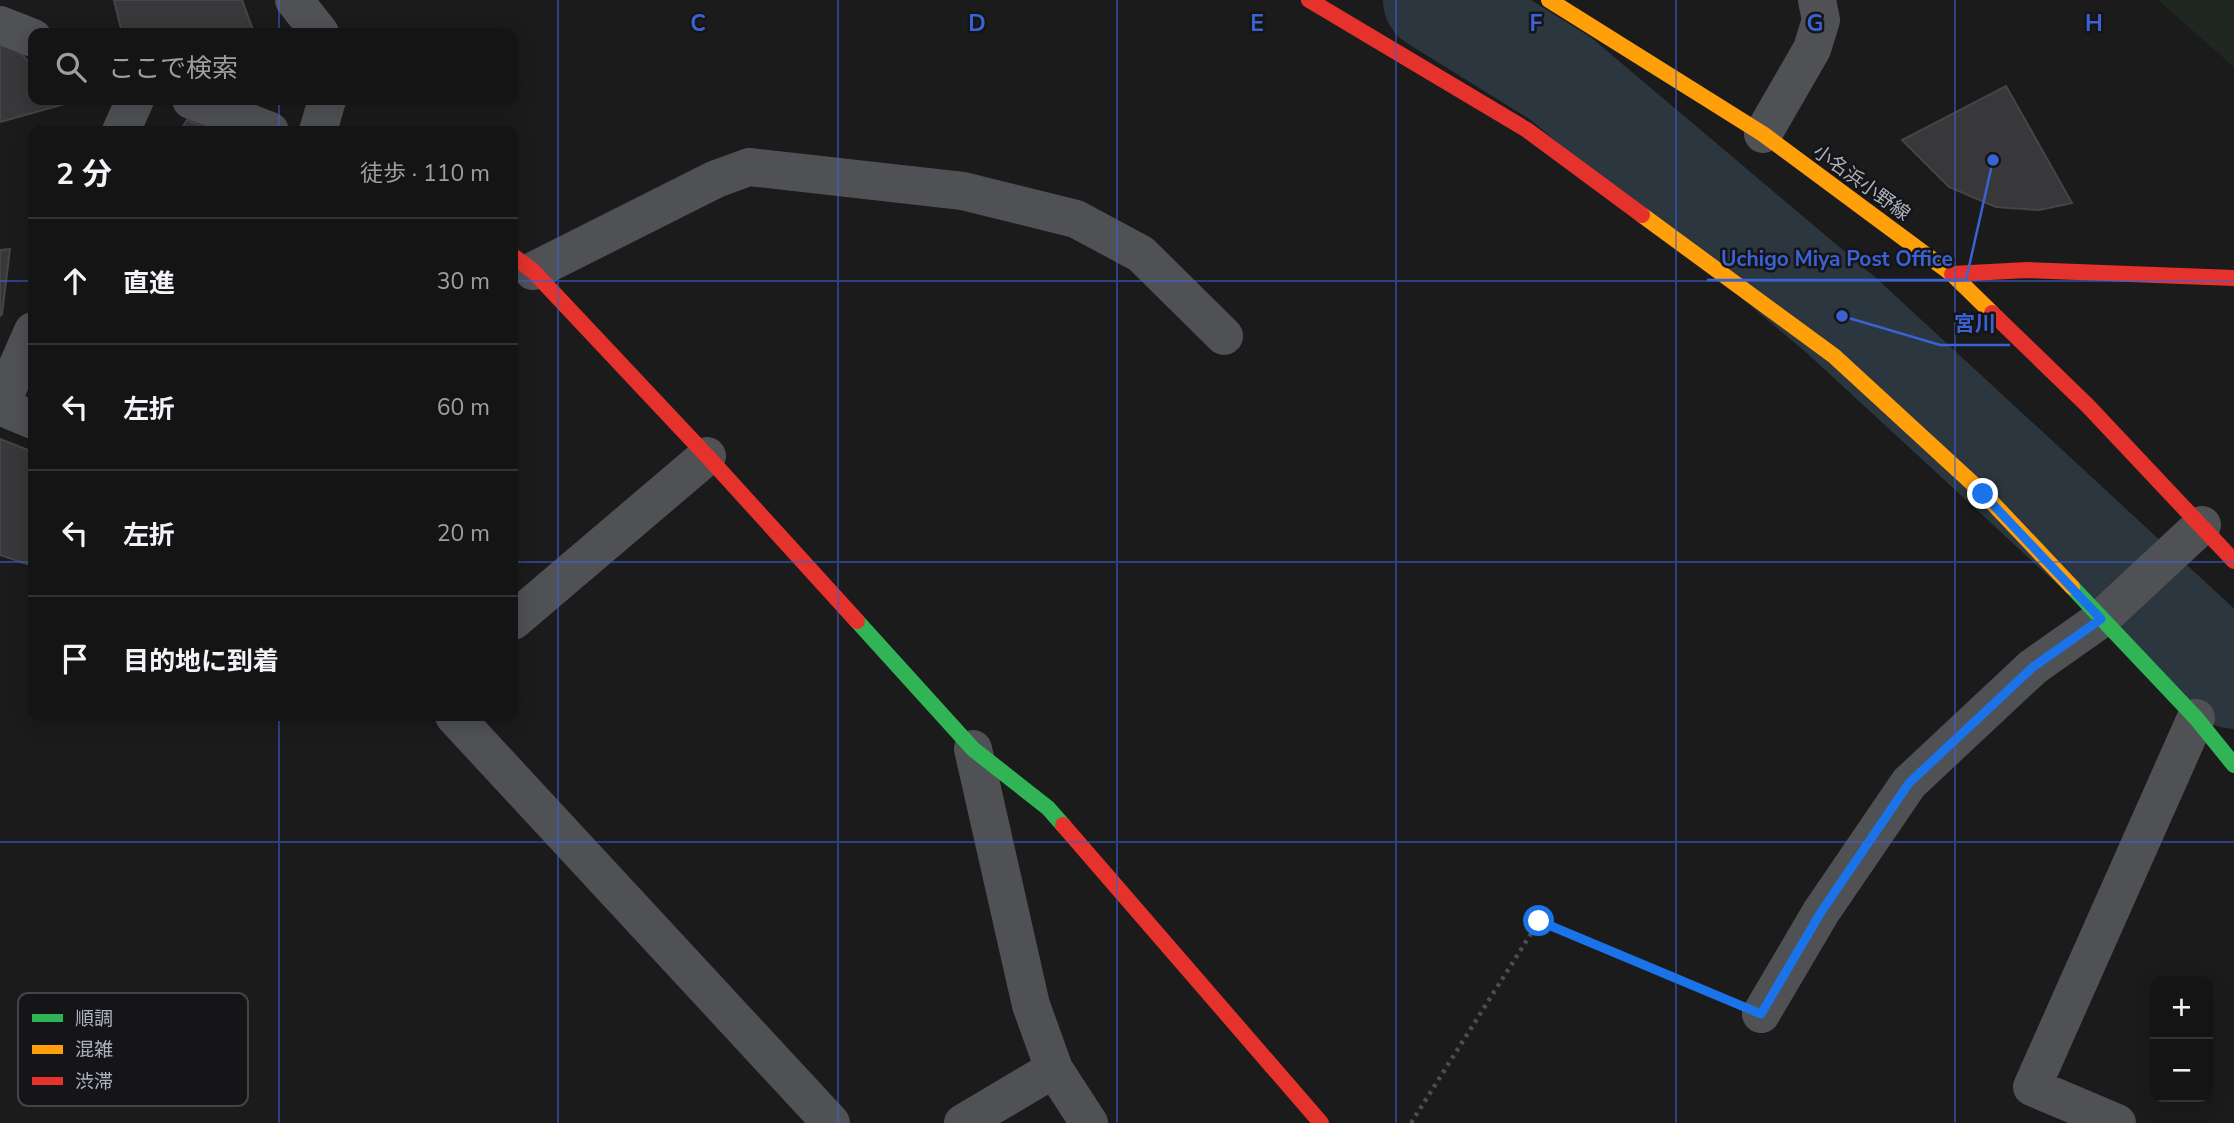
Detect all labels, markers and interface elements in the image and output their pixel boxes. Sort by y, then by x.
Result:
text: C [690,8,706,39]
text: D [968,8,986,39]
text: E [1250,8,1264,39]
text: F [1530,8,1543,39]
text: G [1807,8,1823,39]
text: H [2085,8,2103,39]
search box [28,28,518,105]
icon: search [52,48,90,86]
text: ここで検索 [108,51,238,86]
street label: 小名浜小野線 [1808,139,1915,227]
text: 2 分 [56,154,112,195]
text: 徒歩 · 110 m [360,158,490,189]
callout: Uchigo Miya Post Office [1707,238,1966,280]
text: Uchigo Miya Post Office [1721,245,1953,273]
icon: ahead [56,262,94,300]
text: 直進 [123,266,175,301]
text: 30 m [437,266,490,297]
callout: 宮川 [1940,303,2010,345]
text: 宮川 [1954,310,1996,338]
icon: left [56,388,94,426]
text: 左折 [123,392,175,427]
text: 60 m [437,392,490,423]
route end [1967,478,1998,509]
icon: left [56,514,94,552]
text: 左折 [123,518,175,553]
text: 20 m [437,518,490,549]
icon: arrive [56,640,94,678]
text: 目的地に到着 [123,644,279,679]
route start [1523,905,1554,936]
map controls [2150,976,2213,1102]
button: + [2150,976,2213,1039]
legend [18,993,248,1106]
text: 順調 [75,1006,113,1032]
text: 混雑 [75,1037,113,1063]
button: − [2150,1039,2213,1102]
text: 渋滞 [75,1069,113,1095]

